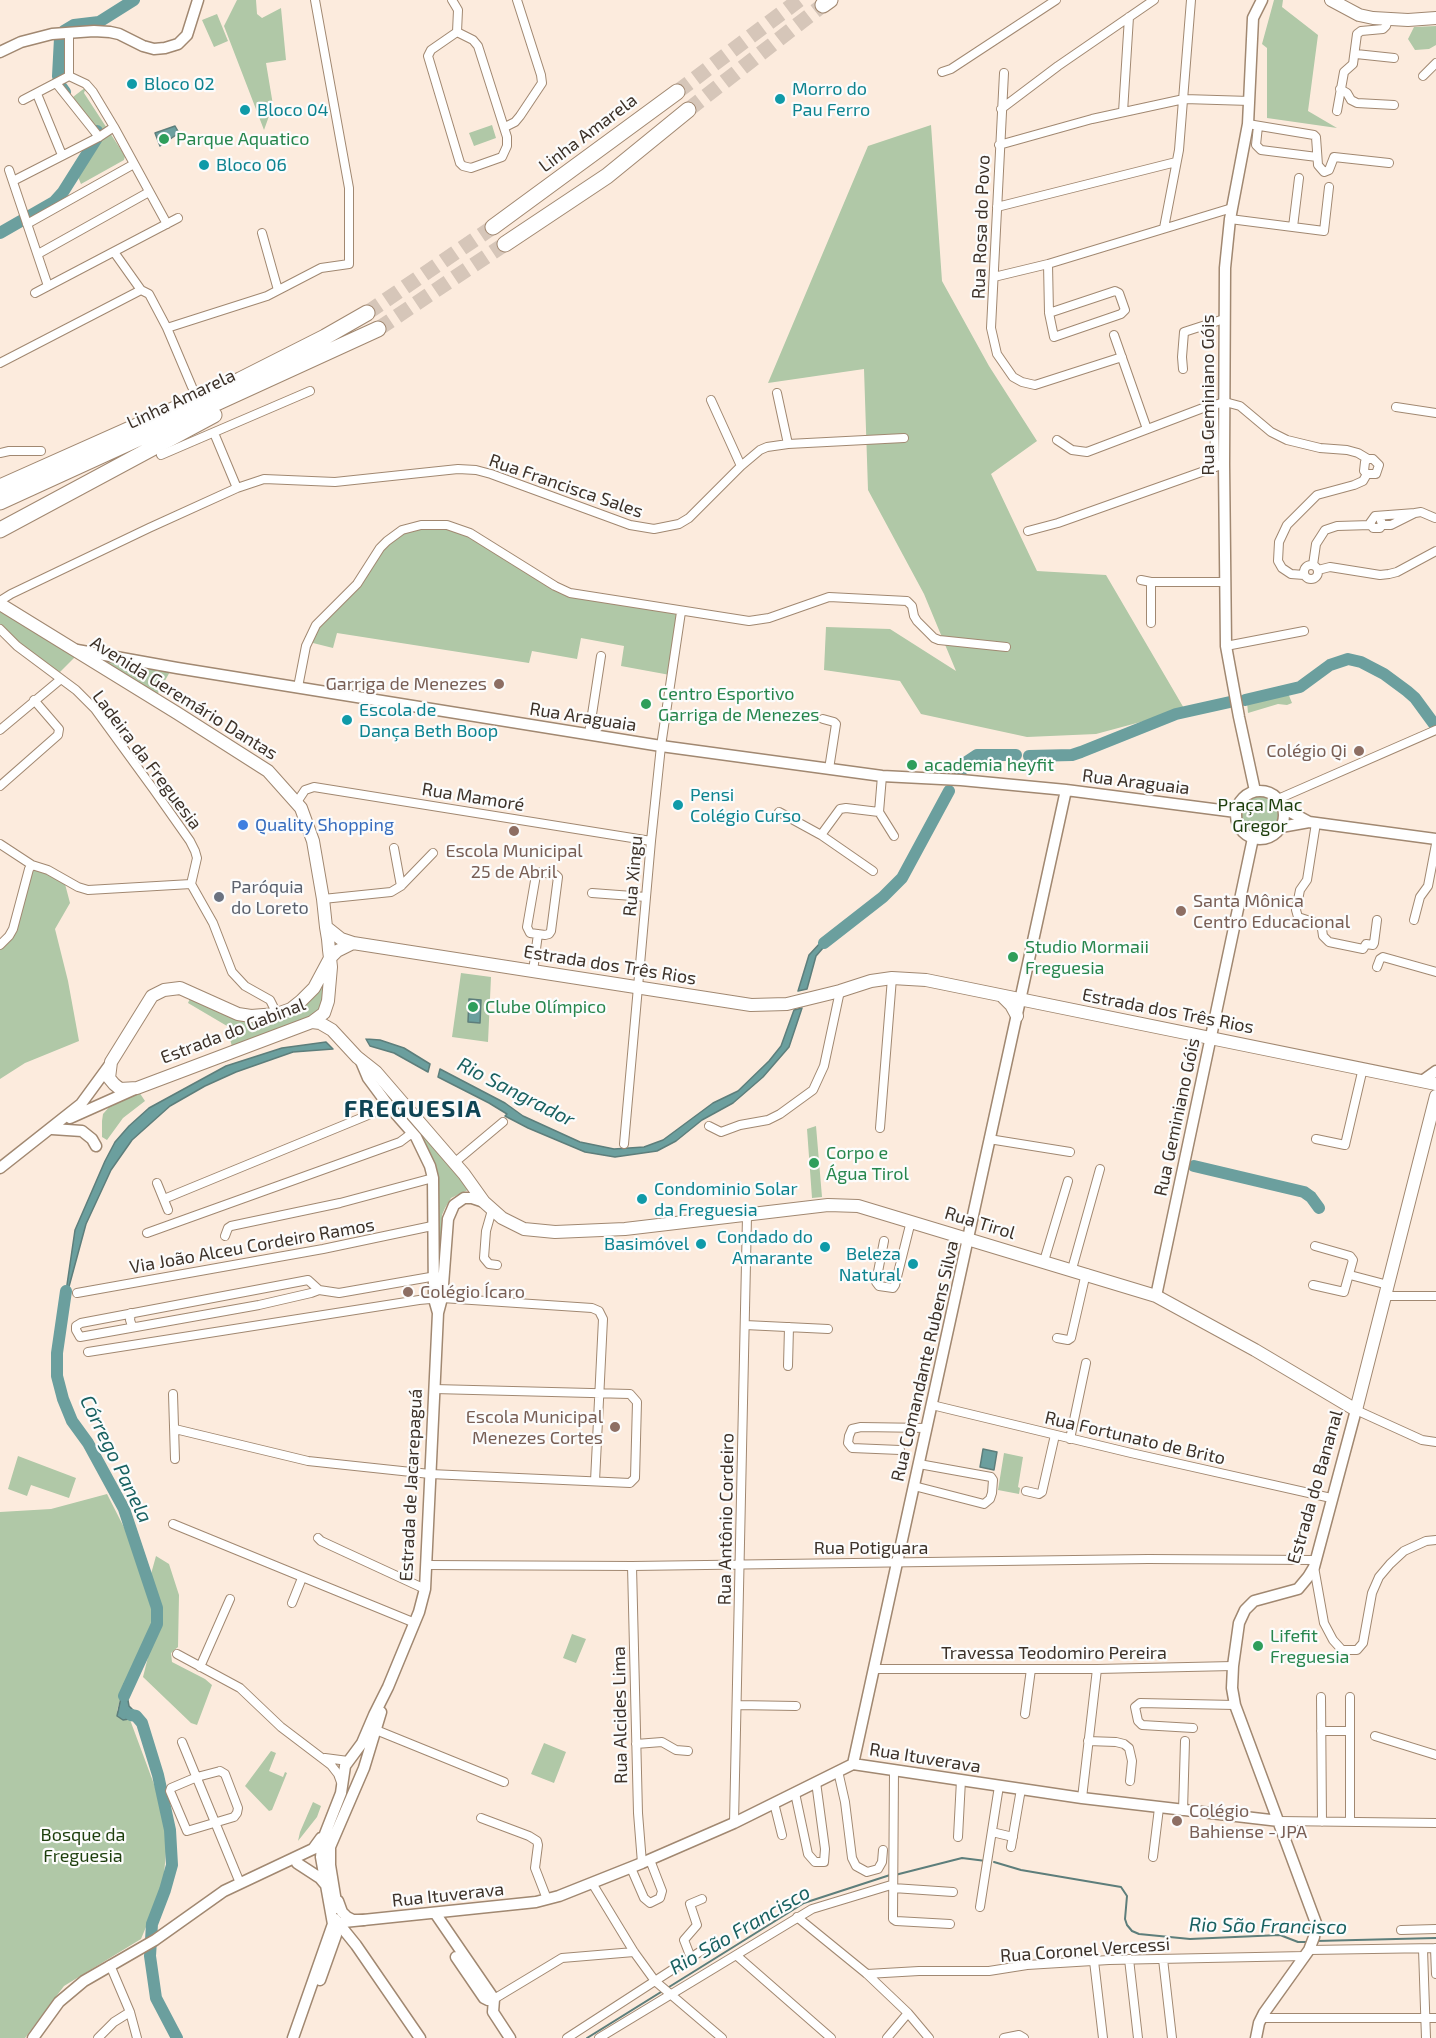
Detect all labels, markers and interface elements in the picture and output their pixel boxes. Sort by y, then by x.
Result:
place label: Bloco 02 [144,73,215,95]
marker: Bloco 02 [125,77,139,91]
place label: Morro do Pau Ferro [792,78,870,121]
street label: Linha Amarela [535,89,641,177]
marker: Morro do Pau Ferro [773,92,787,106]
place label: Bloco 04 [257,99,329,121]
marker: Bloco 04 [238,103,252,117]
place label: Parque Aquatico [176,128,309,150]
marker: Parque Aquatico [157,132,171,146]
place label: Bloco 06 [216,154,287,176]
street label: Rua Rosa do Povo [968,154,994,300]
marker: Bloco 06 [197,158,211,172]
street label: Rua Geminiano Góis [1197,314,1219,476]
street label: Linha Amarela [123,364,239,434]
street label: Rua Francisca Sales [486,450,646,522]
street label: Avenida Geremário Dantas [87,631,281,765]
place label: Garriga de Menezes [326,673,487,695]
marker: Garriga de Menezes [492,677,506,691]
place label: Centro Esportivo Garriga de Menezes [658,683,819,726]
street label: Ladeira da Freguesia [88,686,206,834]
marker: Centro Esportivo Garriga de Menezes [639,697,653,711]
street label: Rua Araguaia [528,698,638,736]
place label: Escola de Dança Beth Boop [359,699,498,742]
marker: Escola de Dança Beth Boop [340,713,354,727]
place label: Colégio Qi [1266,740,1347,762]
marker: Colégio Qi [1352,744,1366,758]
place label: academia heyfit [924,754,1054,776]
marker: academia heyfit [905,758,919,772]
street label: Rua Araguaia [1081,765,1191,799]
street label: Rua Mamoré [420,778,526,816]
place label: Pensi Colégio Curso [690,784,801,826]
park label: Praça Mac Gregor [1218,794,1302,836]
marker: Pensi Colégio Curso [671,798,685,812]
place label: Quality Shopping [255,814,394,836]
marker: Quality Shopping [236,818,250,832]
marker: Escola Municipal 25 de Abril [507,824,521,838]
street label: Rua Xingu [619,834,647,918]
place label: Escola Municipal 25 de Abril [445,840,583,882]
place label: Paróquia do Loreto [231,876,309,918]
marker: Paróquia do Loreto [212,890,226,904]
place label: Santa Mônica Centro Educacional [1193,890,1350,932]
marker: Santa Mônica Centro Educacional [1174,904,1188,918]
place label: Studio Mormaii Freguesia [1025,936,1149,978]
street label: Estrada dos Três Rios [522,941,698,989]
marker: Studio Mormaii Freguesia [1006,950,1020,964]
street label: Estrada dos Três Rios [1080,984,1256,1038]
street label: Estrada do Gabinal [157,993,309,1069]
place label: Clube Olímpico [485,996,606,1018]
marker: Clube Olímpico [466,1000,480,1014]
street label: Rua Geminiano Góis [1150,1036,1204,1198]
water label: Rio Sangrador [453,1052,579,1132]
district label: FREGUESIA [344,1095,482,1123]
place label: Corpo e Água Tirol [826,1142,909,1184]
marker: Corpo e Água Tirol [807,1156,821,1170]
place label: Condominio Solar da Freguesia [654,1178,798,1220]
marker: Condominio Solar da Freguesia [635,1192,649,1206]
street label: Rua Tirol [942,1202,1018,1244]
street label: Via João Alceu Cordeiro Ramos [128,1214,376,1278]
place label: Condado do Amarante [717,1226,813,1268]
place label: Basimóvel [604,1233,689,1255]
marker: Basimóvel [694,1237,708,1251]
street label: Rua Comandante Rubens Silva [887,1238,963,1484]
marker: Condado do Amarante [818,1240,832,1254]
place label: Beleza Natural [839,1243,901,1286]
marker: Beleza Natural [906,1257,920,1271]
place label: Colégio Ícaro [420,1281,525,1303]
marker: Colégio Ícaro [401,1285,415,1299]
street label: Estrada de Jacarepaguá [395,1388,427,1582]
water label: Córrego Panela [75,1391,157,1527]
place label: Escola Municipal Menezes Cortes [466,1406,603,1448]
street label: Rua Fortunato de Brito [1043,1407,1227,1469]
street label: Estrada do Bananal [1283,1408,1347,1566]
marker: Escola Municipal Menezes Cortes [608,1420,622,1434]
street label: Rua Antônio Cordeiro [714,1433,738,1605]
street label: Rua Potiguara [814,1537,928,1559]
place label: Lifefit Freguesia [1270,1625,1350,1668]
marker: Lifefit Freguesia [1251,1639,1265,1653]
street label: Travessa Teodomiro Pereira [941,1642,1167,1664]
street label: Rua Alcides Lima [608,1646,632,1784]
street label: Rua Ituverava [868,1739,982,1777]
place label: Colégio Bahiense - JPA [1189,1800,1307,1842]
marker: Colégio Bahiense - JPA [1170,1814,1184,1828]
park label: Bosque da Freguesia [41,1824,125,1866]
street label: Rua Ituverava [391,1878,505,1912]
water label: Rio São Francisco [666,1880,814,1980]
water label: Rio São Francisco [1189,1913,1347,1939]
street label: Rua Coronel Vercessi [999,1933,1171,1967]

